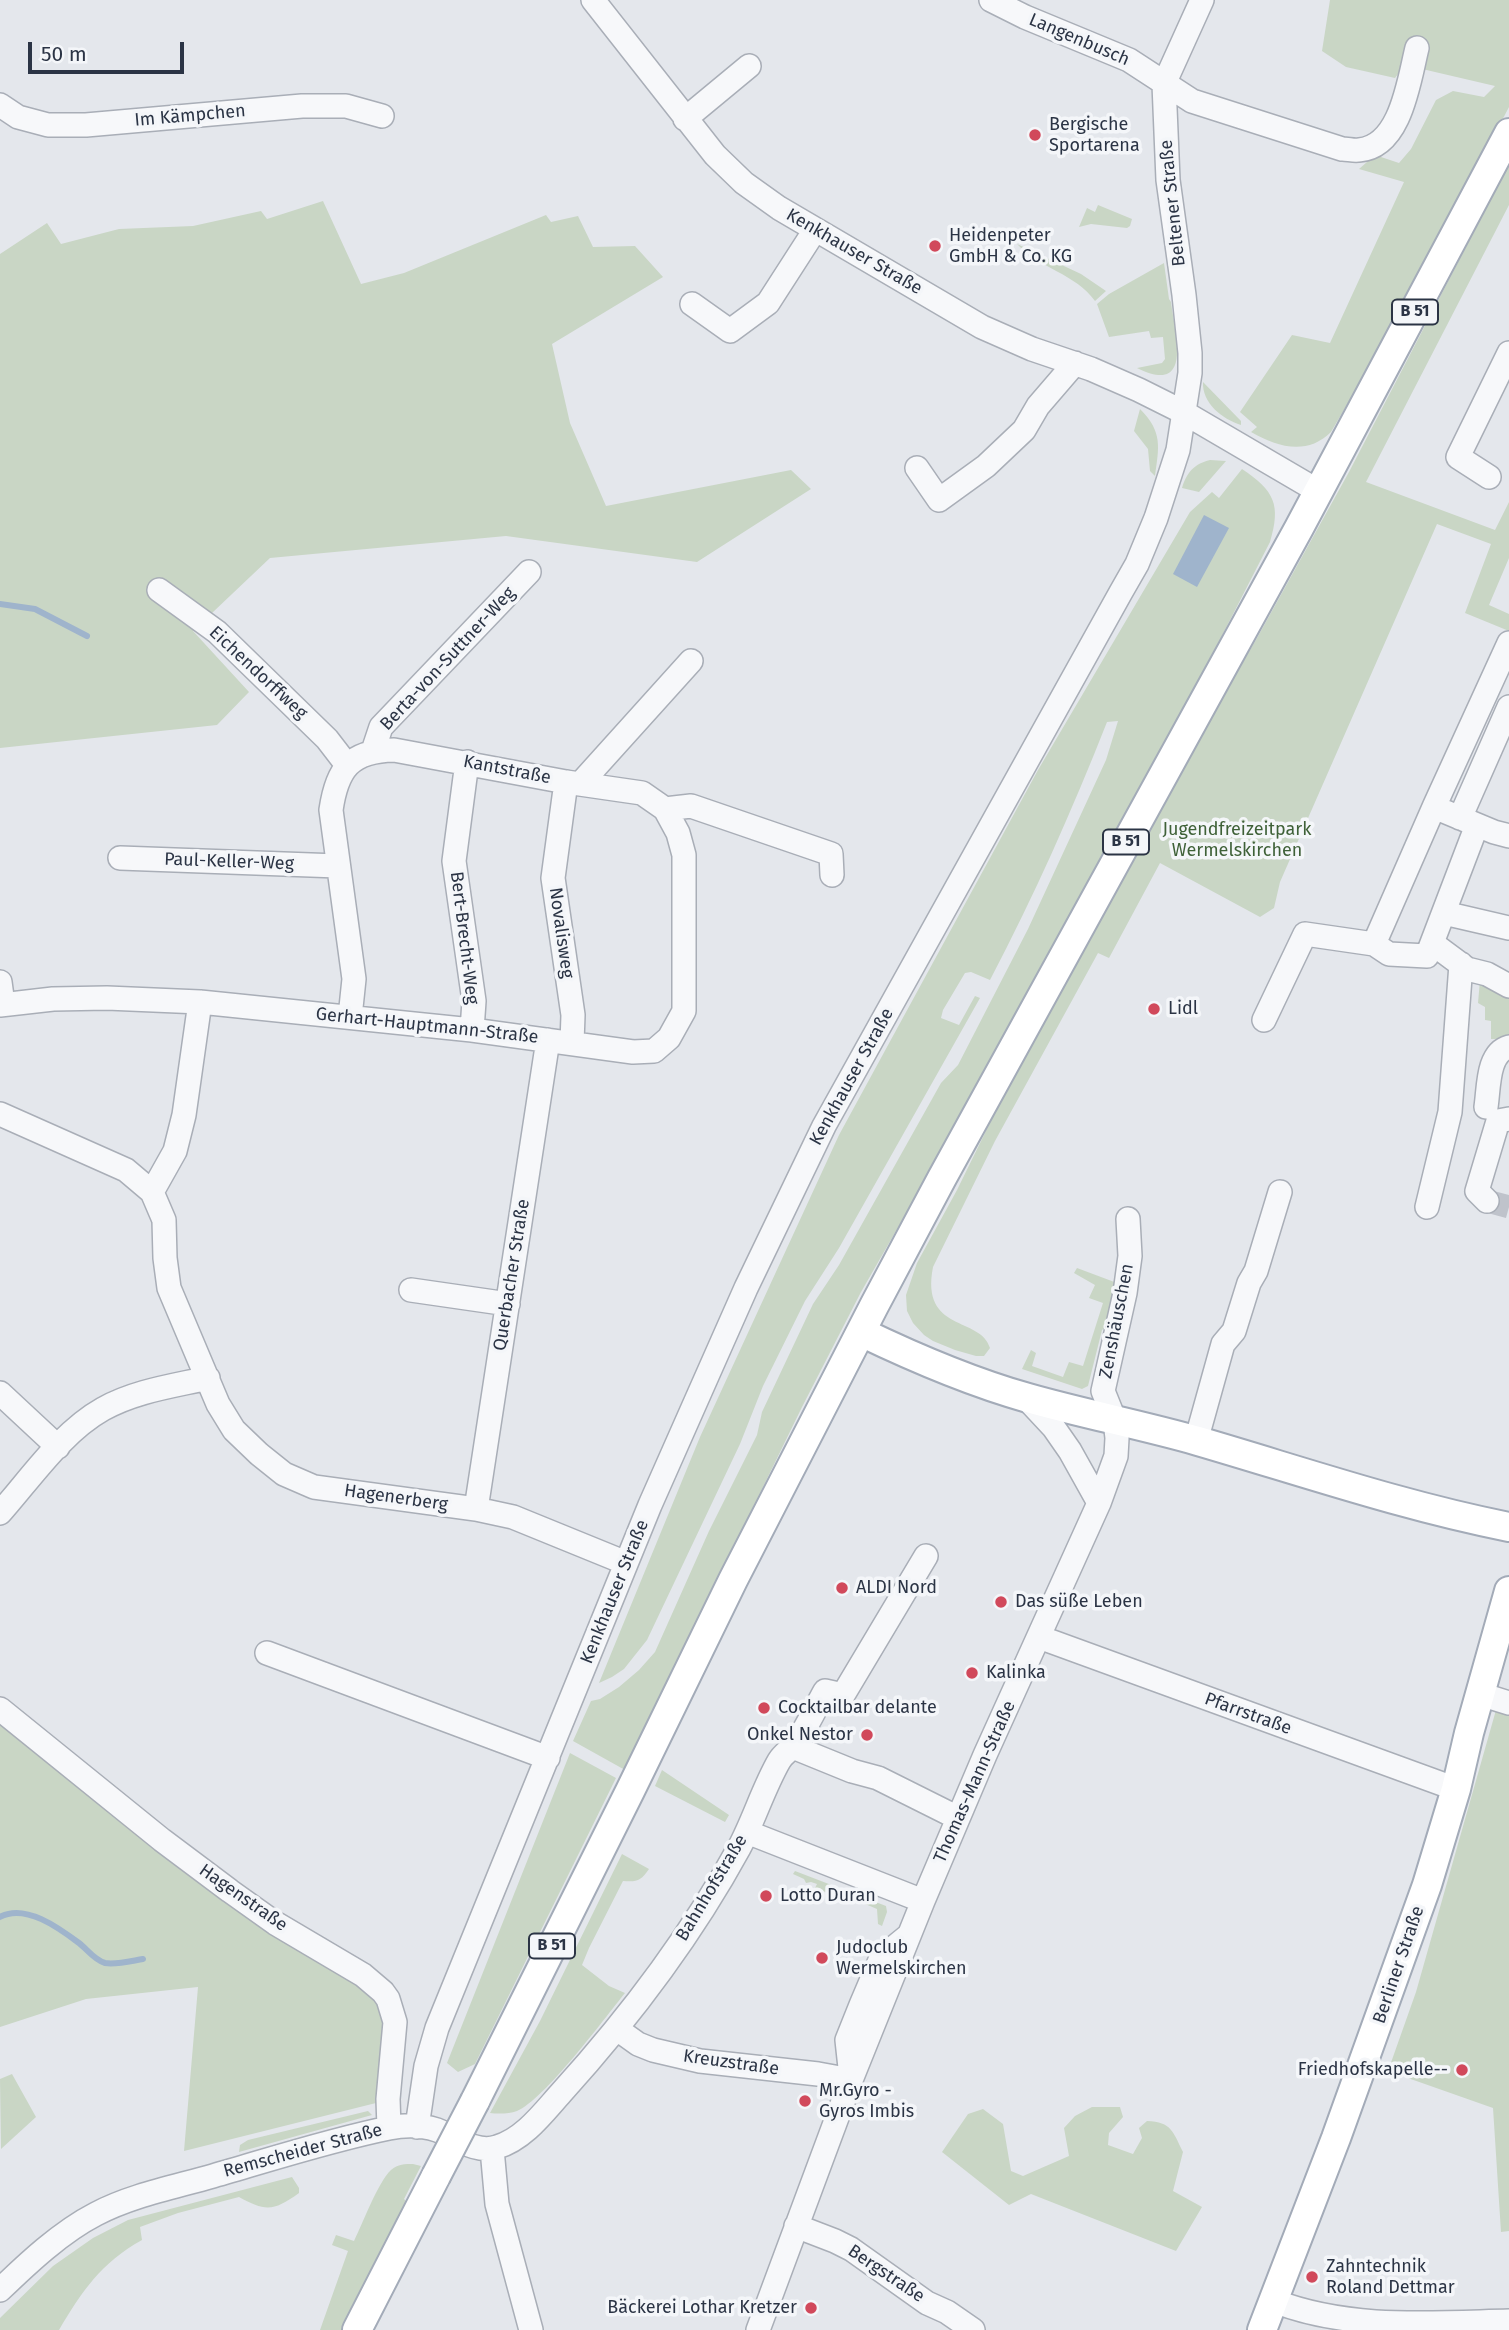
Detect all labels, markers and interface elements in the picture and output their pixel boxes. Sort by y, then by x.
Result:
street label: Langenbusch [1025,9,1133,71]
scale bar [32,28,187,72]
text: 50 m [41,41,87,67]
street label: Im Kämpchen [134,100,246,132]
place label: Bergische Sportarena [1049,114,1140,156]
marker: Bergische Sportarena [1027,127,1043,143]
street label: Beltener Straße [1156,139,1190,267]
street label: Kenkhauser Straße [782,204,926,300]
place label: Heidenpeter GmbH & Co. KG [949,225,1072,268]
marker: Heidenpeter GmbH & Co. KG [927,238,943,254]
road number: B 51 [1392,300,1438,324]
street label: Berta-von-Suttner-Weg [376,583,520,735]
street label: Eichendorffweg [204,622,312,724]
street label: Kantstraße [461,751,553,789]
park label: Jugendfreizeitpark Wermelskirchen [1162,819,1312,862]
road number: B 51 [1103,830,1149,855]
street label: Paul-Keller-Weg [164,849,294,875]
street label: Bert-Brecht-Weg [445,870,483,1006]
street label: Novalisweg [544,886,578,980]
place label: Lidl [1168,998,1198,1020]
marker: Lidl [1146,1001,1162,1017]
street label: Gerhart-Hauptmann-Straße [315,1004,539,1048]
street label: Kenkhauser Straße [805,1005,899,1149]
street label: Querbacher Straße [489,1197,535,1353]
street label: Zenshäuschen [1095,1262,1139,1380]
street label: Hagenerberg [343,1480,449,1516]
street label: Kenkhauser Straße [576,1517,654,1667]
place label: ALDI Nord [856,1577,937,1599]
marker: ALDI Nord [834,1580,850,1596]
place label: Das süße Leben [1015,1591,1143,1613]
marker: Das süße Leben [993,1594,1009,1610]
place label: Kalinka [986,1662,1046,1684]
marker: Kalinka [964,1665,980,1681]
street label: Pfarrstraße [1202,1688,1294,1740]
place label: Cocktailbar delante [778,1697,937,1719]
street label: Thomas-Mann-Straße [930,1698,1020,1866]
marker: Cocktailbar delante [756,1700,772,1716]
place label: Onkel Nestor [747,1724,853,1746]
marker: Onkel Nestor [859,1727,875,1743]
street label: Bahnhofstraße [672,1831,752,1945]
street label: Hagenstraße [195,1860,291,1936]
place label: Lotto Duran [780,1885,876,1907]
marker: Lotto Duran [758,1888,774,1904]
street label: Berliner Straße [1369,1903,1429,2027]
road number: B 51 [529,1934,575,1958]
place label: Judoclub Wermelskirchen [836,1937,967,1980]
marker: Judoclub Wermelskirchen [814,1950,830,1966]
street label: Kreuzstraße [682,2046,780,2080]
place label: Friedhofskapelle-- [1298,2059,1448,2081]
marker: Friedhofskapelle-- [1454,2062,1470,2078]
place label: Mr.Gyro - Gyros Imbis [819,2080,914,2122]
marker: Mr.Gyro - Gyros Imbis [797,2093,813,2109]
street label: Remscheider Straße [221,2119,385,2183]
street label: Bergstraße [843,2240,929,2308]
place label: Zahntechnik Roland Dettmar [1326,2256,1455,2298]
marker: Zahntechnik Roland Dettmar [1304,2269,1320,2285]
place label: Bäckerei Lothar Kretzer [607,2297,797,2319]
marker: Bäckerei Lothar Kretzer [803,2300,819,2316]

